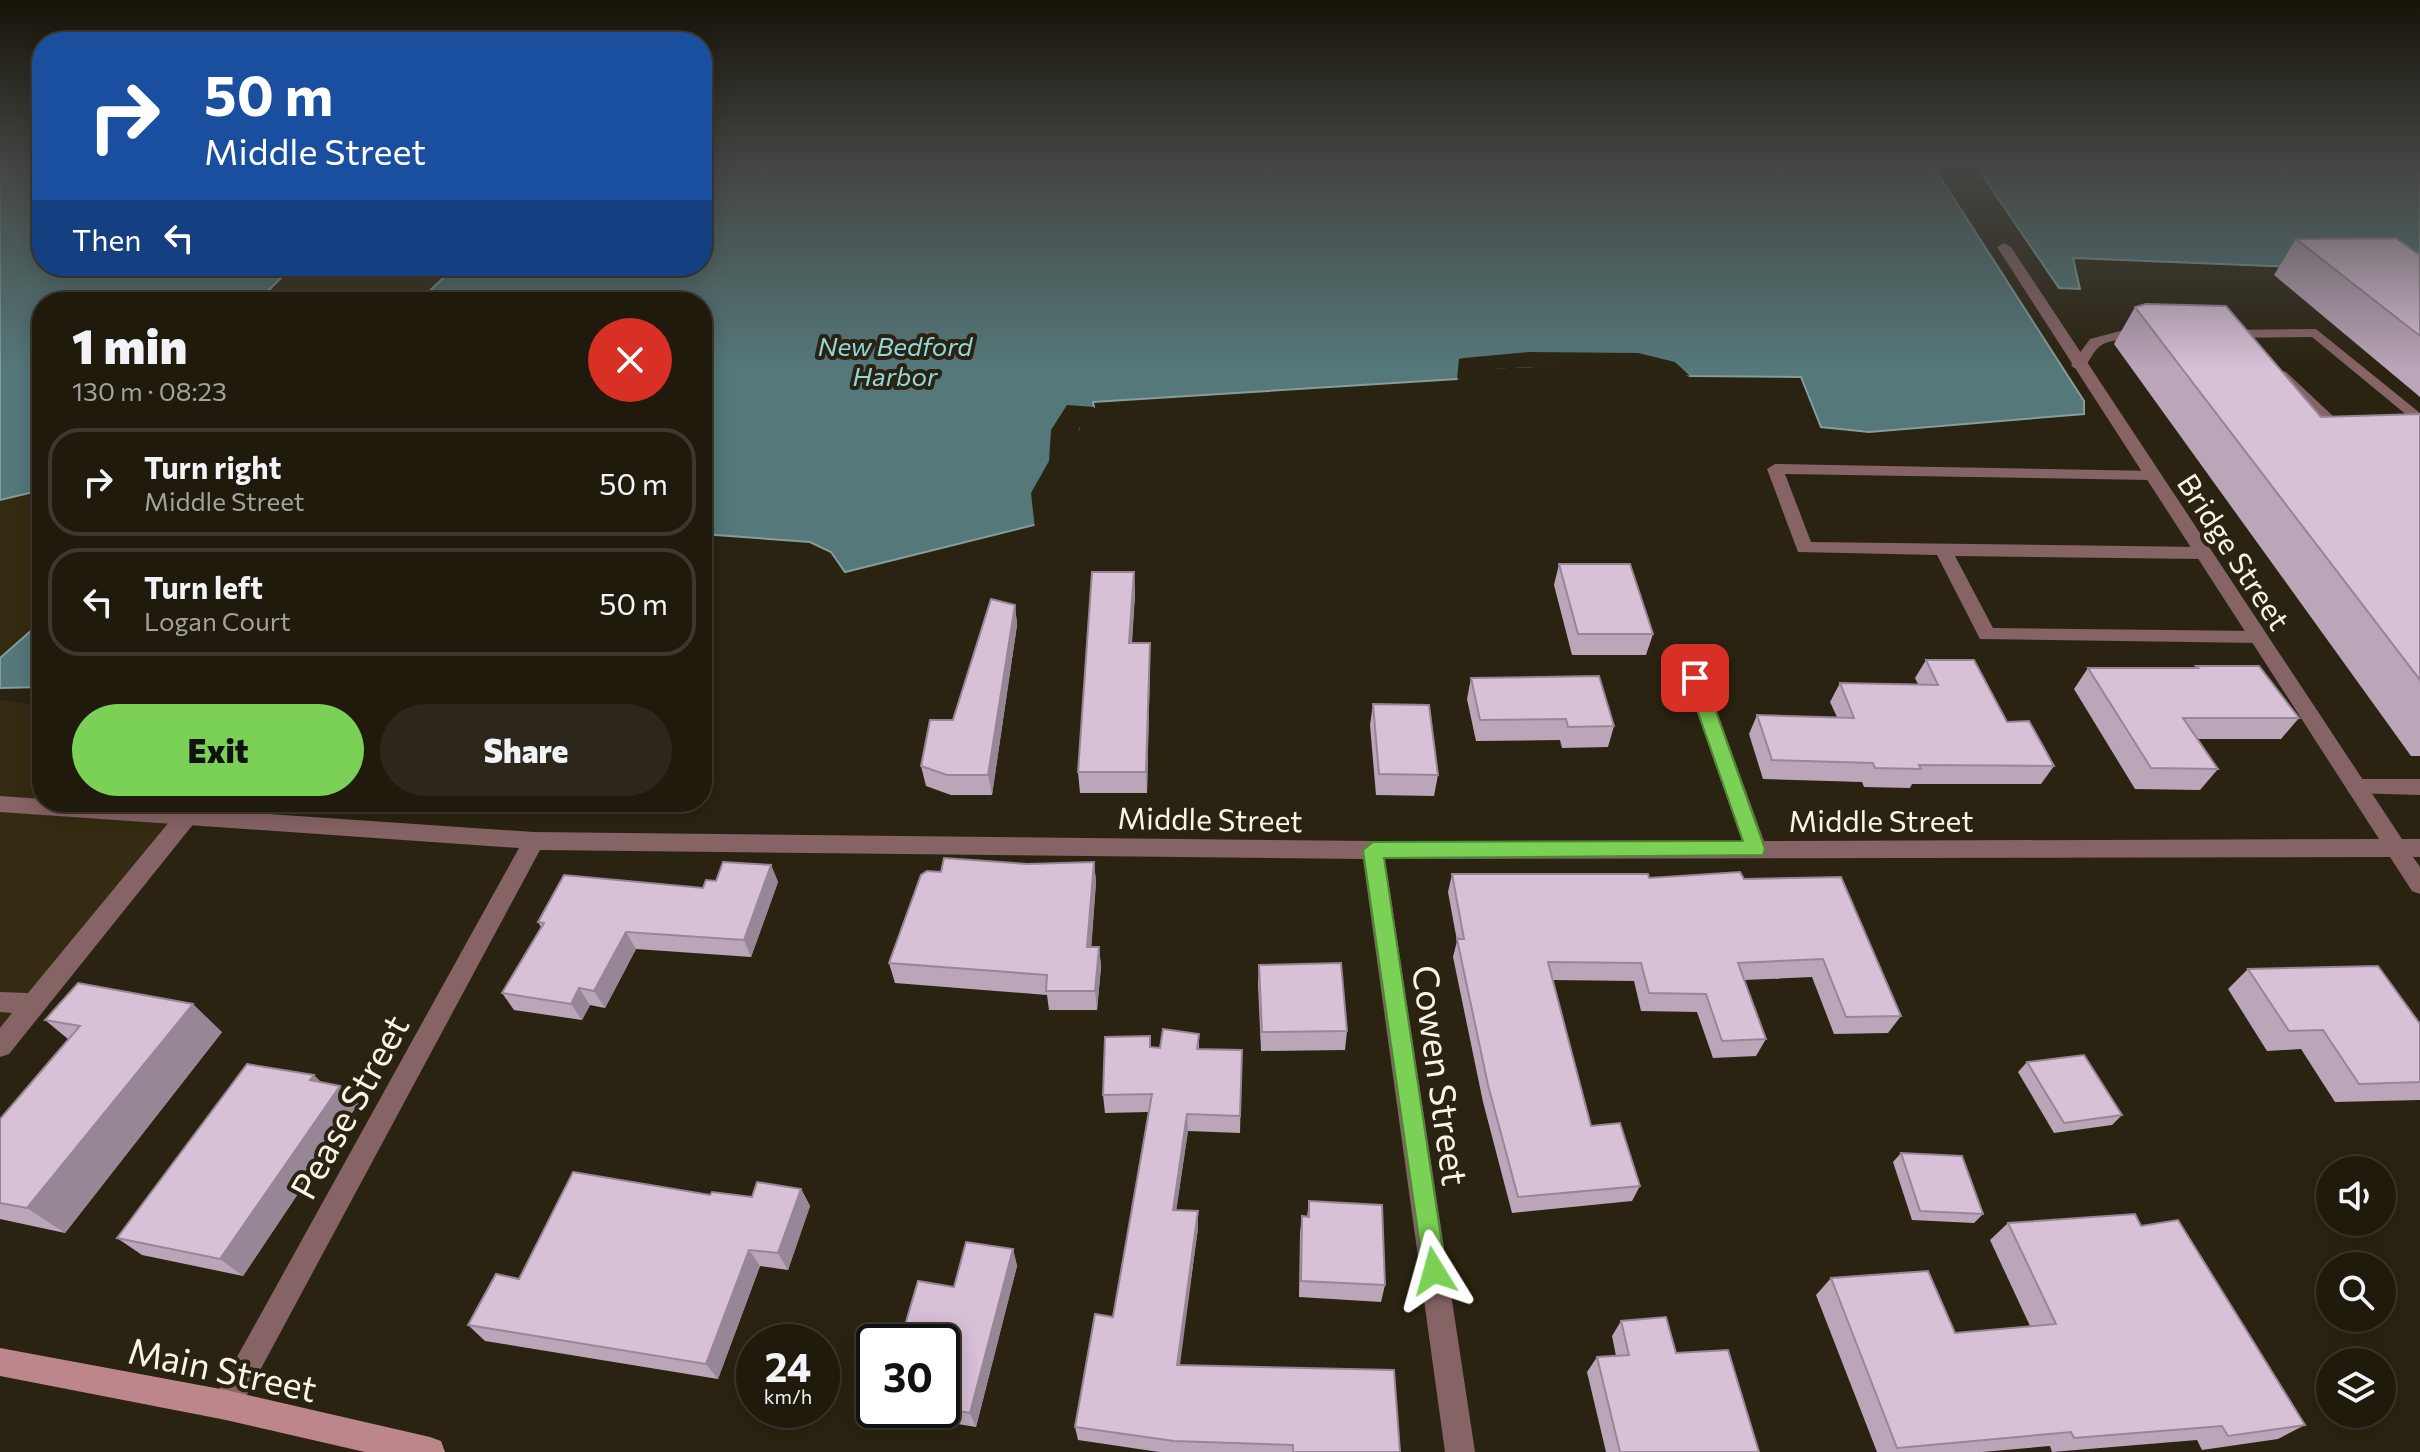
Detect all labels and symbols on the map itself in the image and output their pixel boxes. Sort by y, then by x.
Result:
water label: New Bedford Harbor [818,330,973,391]
street label: Bridge Street [2171,466,2299,636]
pin [1661,644,1729,712]
street label: Middle Street [1117,798,1303,838]
street label: Middle Street [1788,801,1974,838]
street label: Cowen Street [1405,962,1479,1188]
street label: Pease Street [279,1006,417,1206]
position arrow [1392,1229,1476,1313]
speed limit sign: 30 [856,1324,960,1428]
street label: Main Street [125,1327,321,1409]

